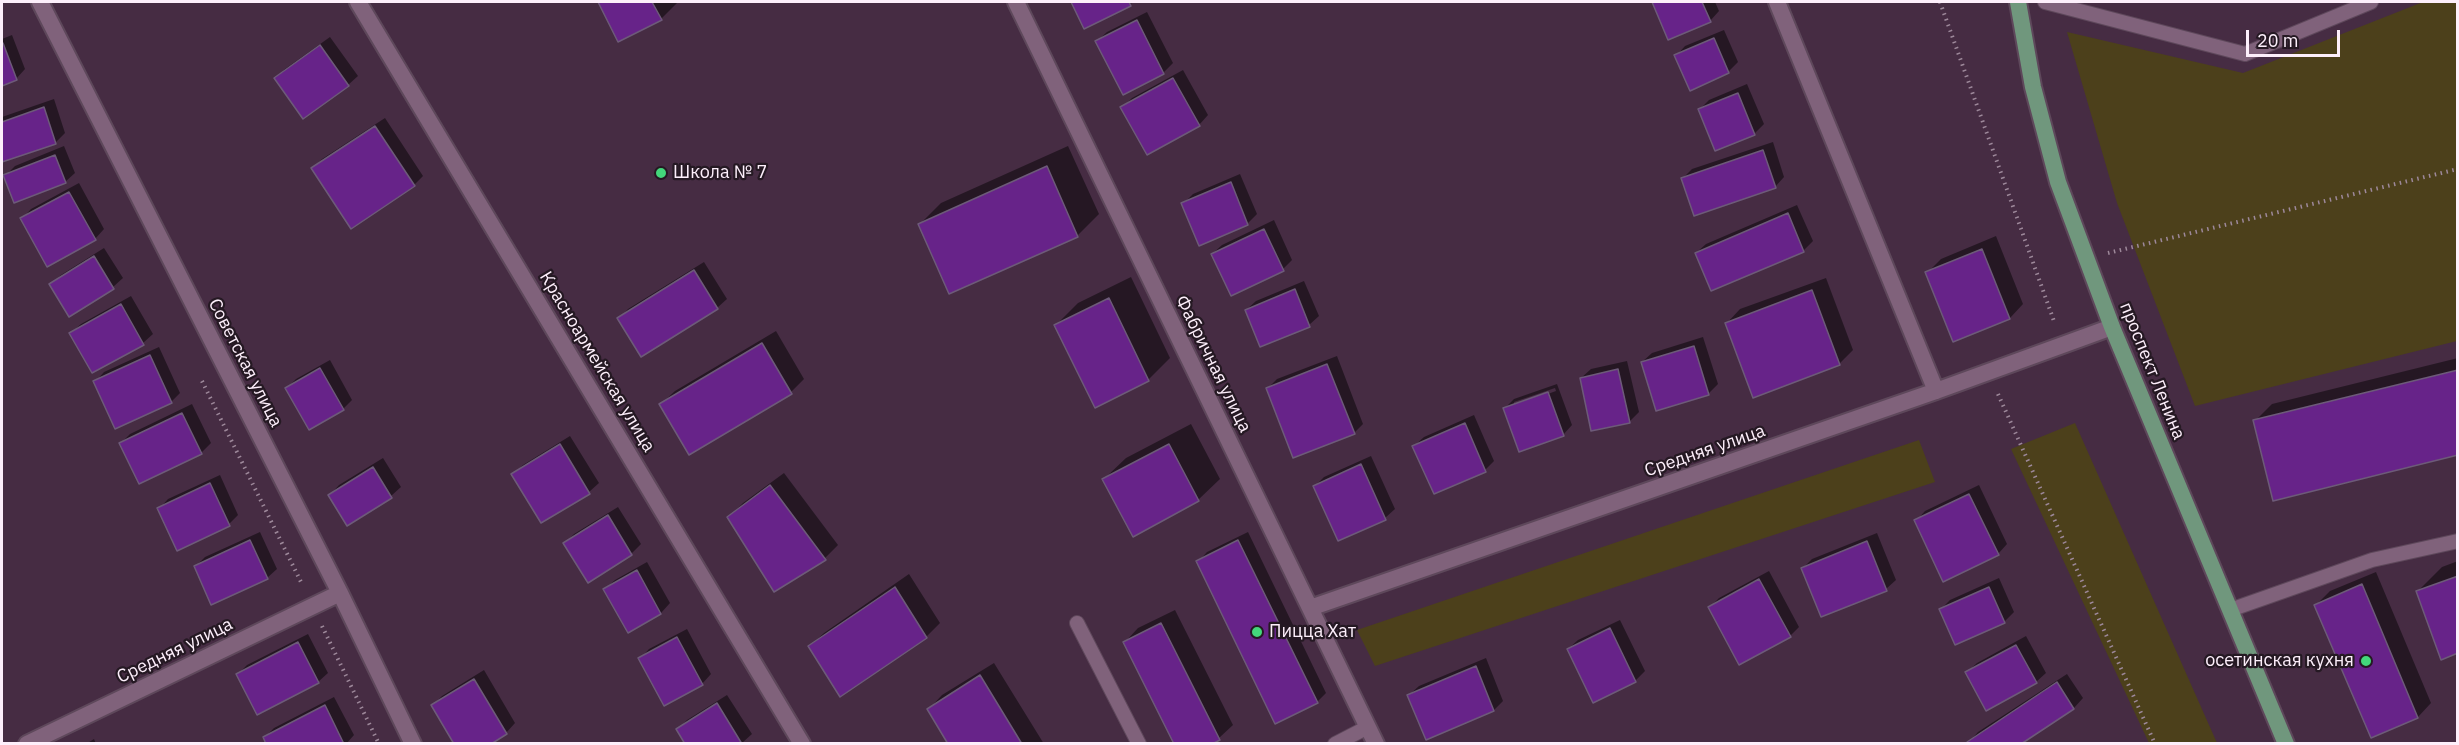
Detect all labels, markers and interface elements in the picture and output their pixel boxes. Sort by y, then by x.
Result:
scale bar [2249,18,2344,56]
text: 20 m [2257,29,2299,52]
place label: Школа № 7 [673,162,767,184]
marker: Школа № 7 [654,166,668,180]
street label: Красноармейская улица [534,268,660,456]
street label: Фабричная улица [1170,292,1256,436]
street label: Советская улица [203,295,287,431]
street label: проспект Ленина [2115,299,2189,443]
street label: Средняя улица [1642,420,1768,482]
street label: Средняя улица [114,614,236,688]
place label: Пицца Хат [1269,621,1356,643]
marker: Пицца Хат [1250,625,1264,639]
place label: осетинская кухня [2205,650,2354,672]
marker: осетинская кухня [2359,654,2373,668]

